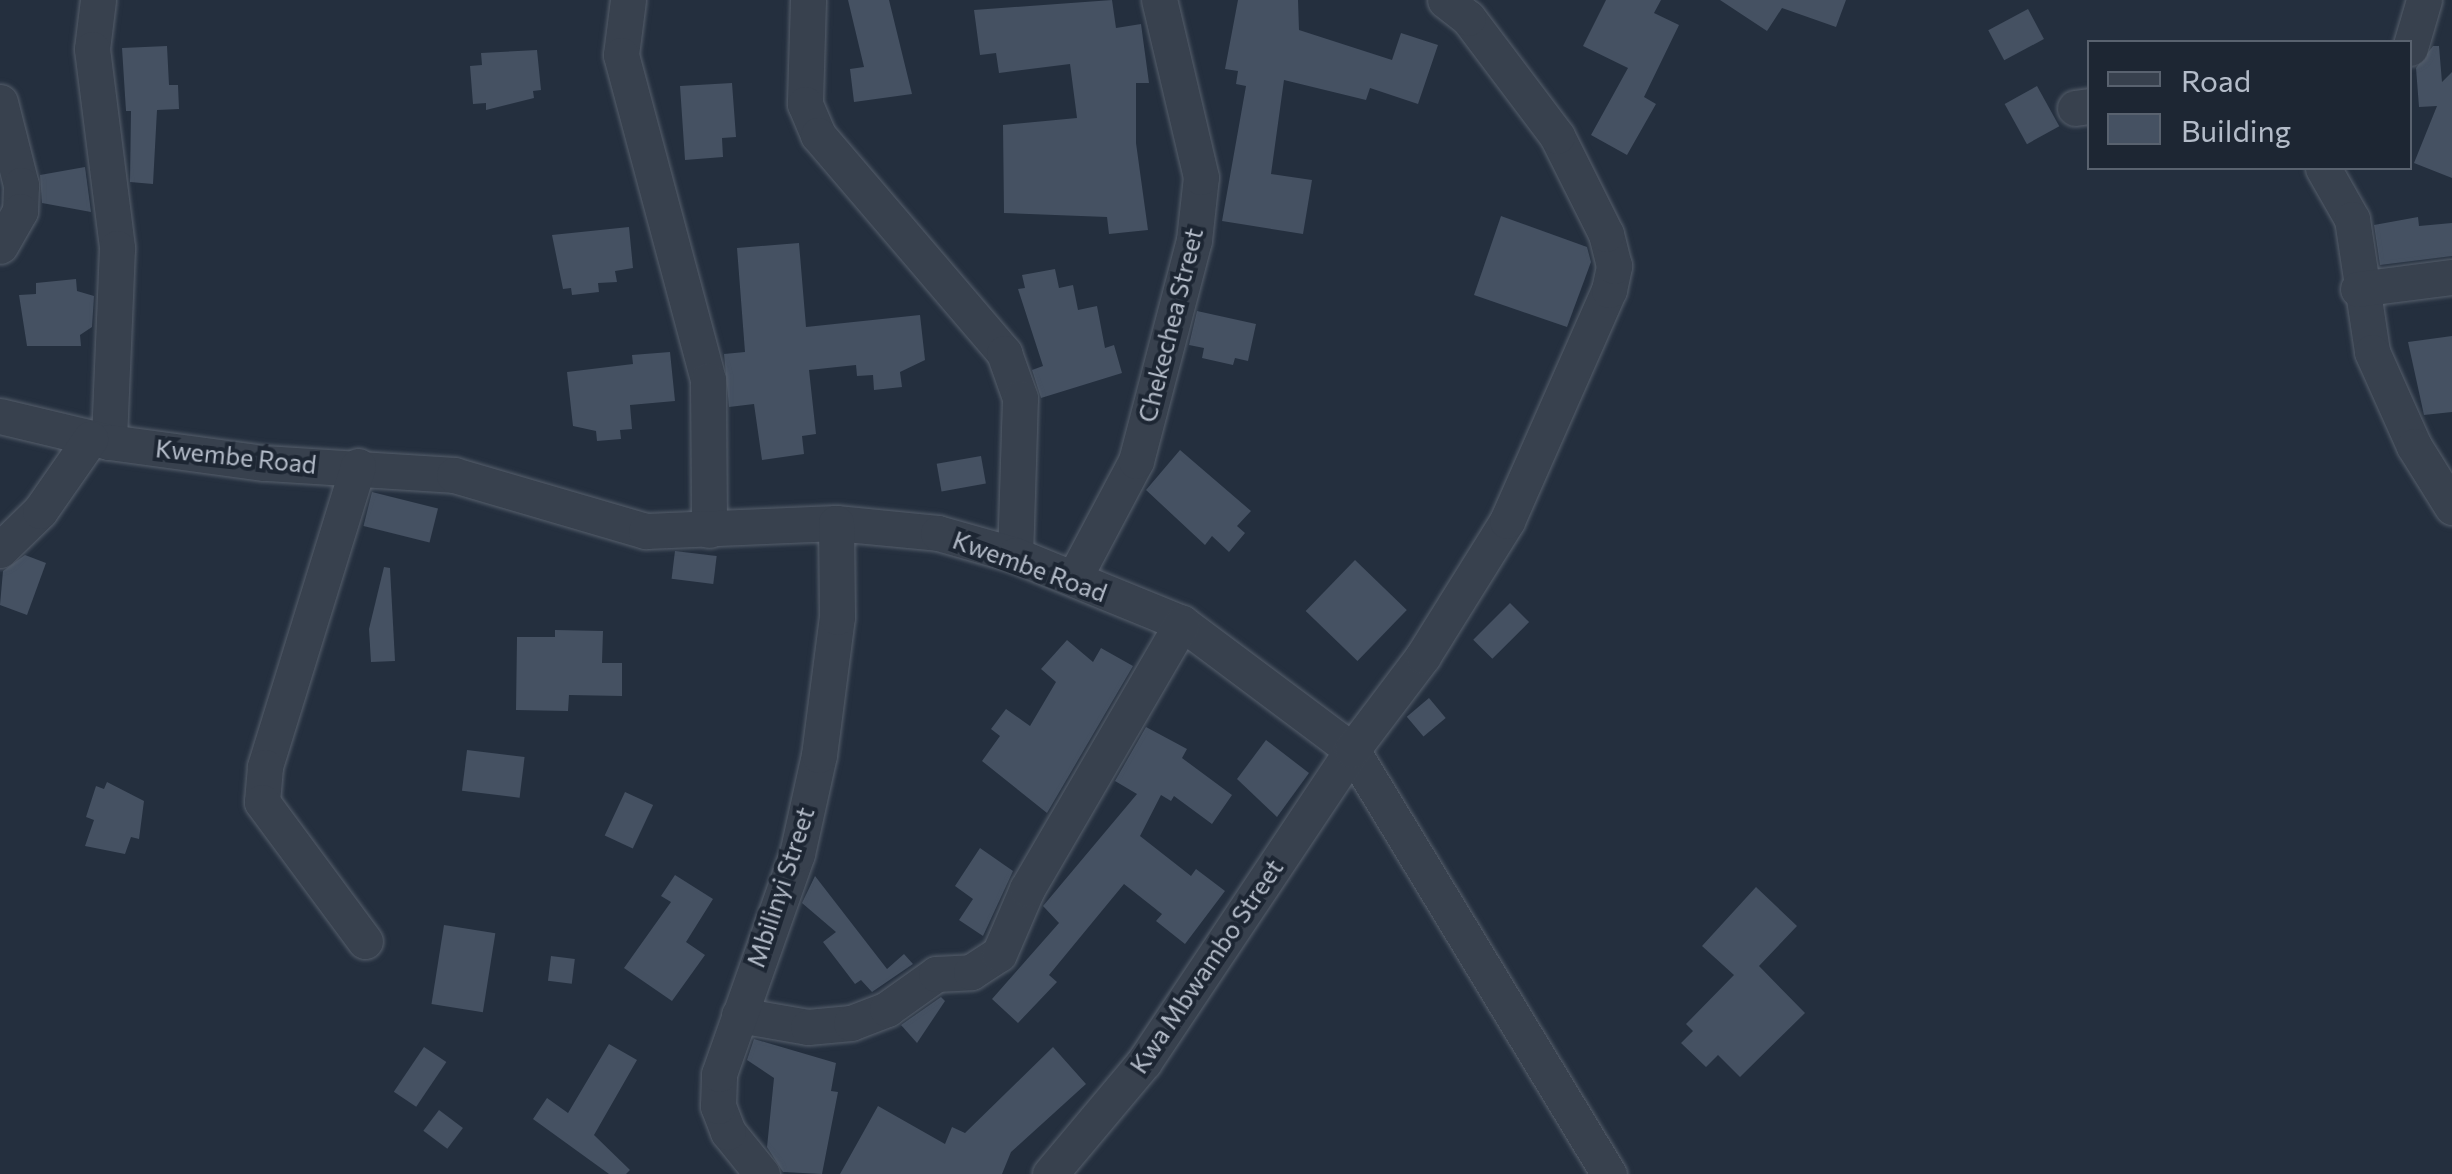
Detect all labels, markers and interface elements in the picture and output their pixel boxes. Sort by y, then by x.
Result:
legend [2087,40,2412,170]
text: Road [2181,61,2251,98]
text: Building [2181,111,2291,148]
street label: Chekechea Street [1131,225,1209,425]
street label: Kwembe Road [154,433,318,479]
street label: Kwembe Road [949,524,1111,608]
street label: Mbilinyi Street [740,803,820,971]
street label: Kwa Mbwambo Street [1123,853,1289,1079]

